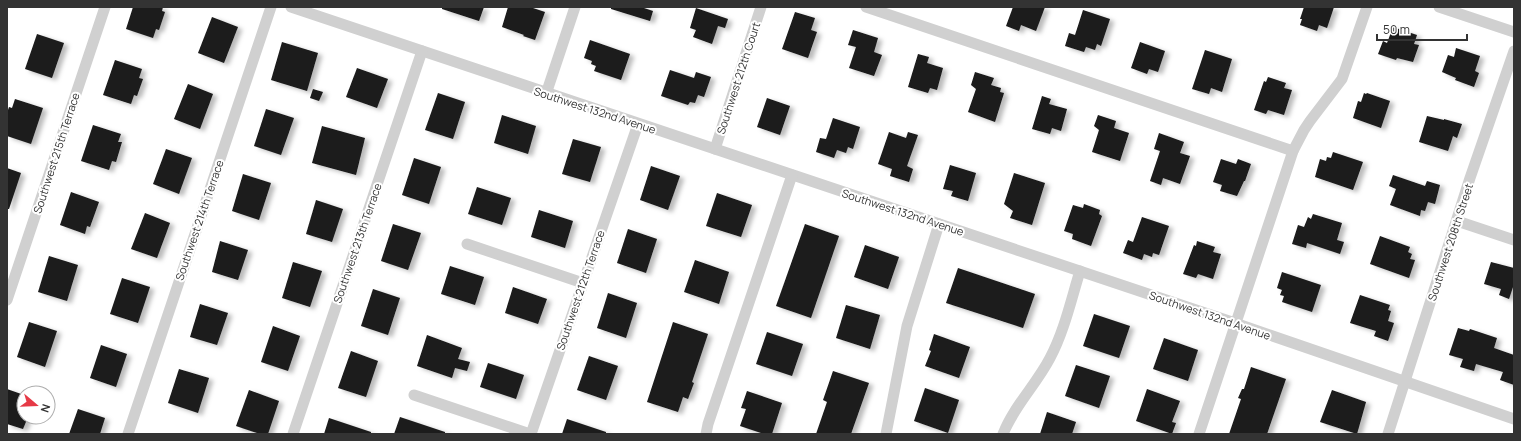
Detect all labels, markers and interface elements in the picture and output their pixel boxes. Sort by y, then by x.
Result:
scale bar [1377,16,1467,42]
street label: Southwest 212th Court [713,20,763,136]
text: 50 m [1383,21,1410,38]
street label: Southwest 132nd Avenue [532,83,658,137]
street label: Southwest 215th Terrace [29,90,83,215]
street label: Southwest 214th Terrace [171,157,227,282]
street label: Southwest 213th Terrace [329,181,385,305]
street label: Southwest 208th Street [1424,181,1476,303]
street label: Southwest 132nd Avenue [840,185,966,239]
street label: Southwest 212th Terrace [552,227,608,352]
street label: Southwest 132nd Avenue [1147,287,1273,343]
north arrow [16,385,56,425]
text: N [38,402,54,415]

